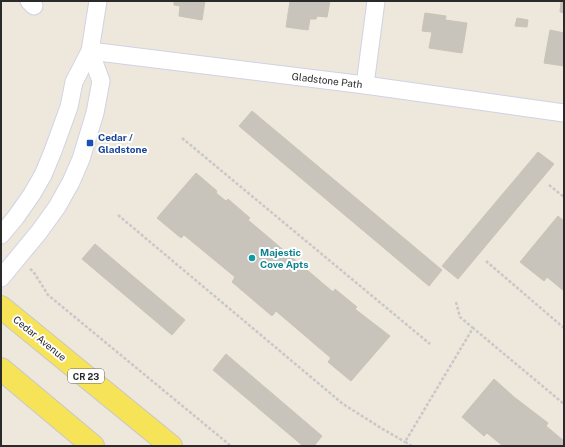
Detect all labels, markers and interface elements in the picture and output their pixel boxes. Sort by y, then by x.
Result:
street label: Gladstone Path [291,70,363,90]
place label: Cedar / Gladstone [98,131,148,155]
marker: Cedar / Gladstone [85,138,95,148]
place label: Majestic Cove Apts [260,246,308,270]
marker: Majestic Cove Apts [247,253,257,263]
street label: Cedar Avenue [11,313,69,363]
road number: CR 23 [68,369,104,383]

